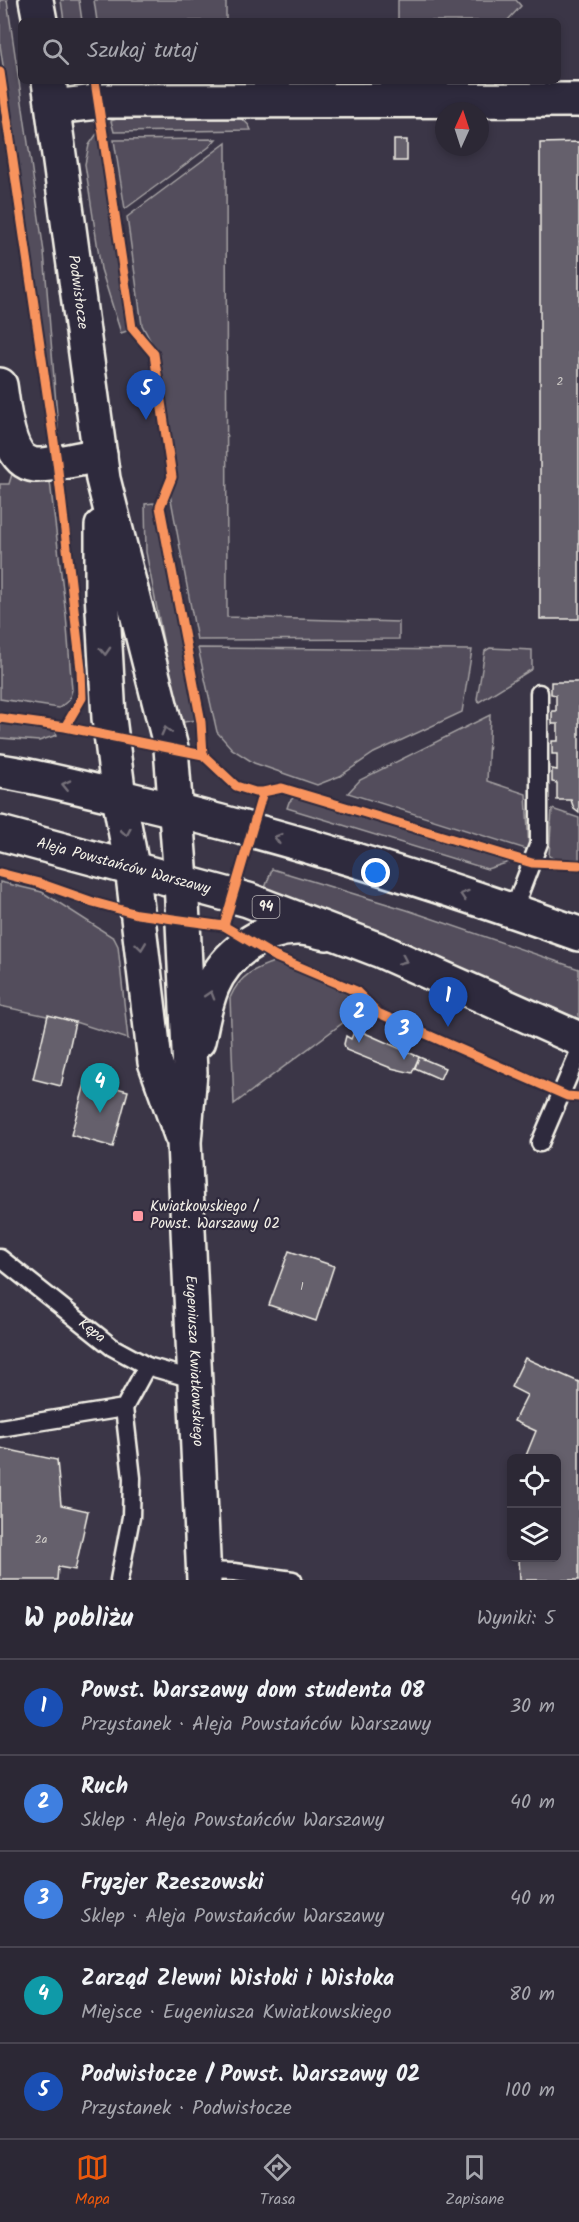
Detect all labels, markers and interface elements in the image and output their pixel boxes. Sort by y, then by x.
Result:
search box [18,18,561,84]
text: Szukaj tutaj [87,34,198,69]
icon: search [39,35,72,68]
north arrow [435,102,489,156]
street label: Podwisłocze [61,253,95,331]
pin: 5 [126,370,166,420]
house number: 2 [557,372,564,391]
one-way arrow [98,646,111,655]
one-way arrow [161,726,174,736]
one-way arrow [61,779,71,792]
one-way arrow [119,828,131,837]
street label: Aleja Powstańców Warszawy [34,831,214,902]
one-way arrow [273,833,284,845]
your location [361,858,390,887]
one-way arrow [459,889,470,902]
road number: 94 [252,896,280,918]
one-way arrow [135,942,147,951]
one-way arrow [396,953,407,965]
pin: 1 [428,978,468,1027]
one-way arrow [203,990,215,1001]
pin: 2 [340,994,378,1043]
pin: 3 [384,1010,424,1060]
pin: 4 [80,1064,120,1113]
place label: Kwiatkowskiego / Powst. Warszawy 02 [150,1195,280,1236]
marker: Kwiatkowskiego / Powst. Warszawy 02 [131,1209,145,1223]
street label: Eugeniusza Kwiatkowskiego [178,1274,210,1447]
house number: 1 [300,1277,304,1296]
street label: Kępa [73,1312,111,1349]
map controls [507,1454,561,1562]
button: locate [507,1454,561,1508]
button: layers [507,1508,561,1562]
house number: 2a [35,1530,48,1549]
text: W pobliżu [24,1598,133,1640]
text: Wyniki: 5 [477,1603,555,1635]
text: Powst. Warszawy dom studenta 08 [81,1674,425,1709]
text: 1 [40,1691,47,1723]
text: 30 m [510,1691,555,1723]
text: Przystanek · Aleja Powstańców Warszawy [81,1709,431,1741]
text: Ruch [81,1770,128,1805]
text: 2 [38,1787,49,1819]
text: 40 m [510,1787,555,1819]
text: Sklep · Aleja Powstańców Warszawy [81,1805,384,1837]
text: Fryzjer Rzeszowski [81,1866,264,1901]
text: 3 [38,1883,49,1915]
text: 40 m [510,1883,555,1915]
text: Sklep · Aleja Powstańców Warszawy [81,1901,384,1933]
text: Zarząd Zlewni Wisłoki i Wisłoka [81,1962,394,1997]
text: 4 [38,1979,49,2011]
text: 80 m [509,1979,555,2011]
text: Miejsce · Eugeniusza Kwiatkowskiego [81,1997,392,2029]
text: Podwisłocze / Powst. Warszawy 02 [81,2058,420,2093]
text: 5 [38,2075,49,2107]
text: 100 m [505,2075,555,2107]
text: Przystanek · Podwisłocze [81,2093,292,2125]
tab: Mapa [75,2151,110,2212]
tab: Trasa [260,2151,296,2212]
tab: Zapisane [445,2151,504,2212]

